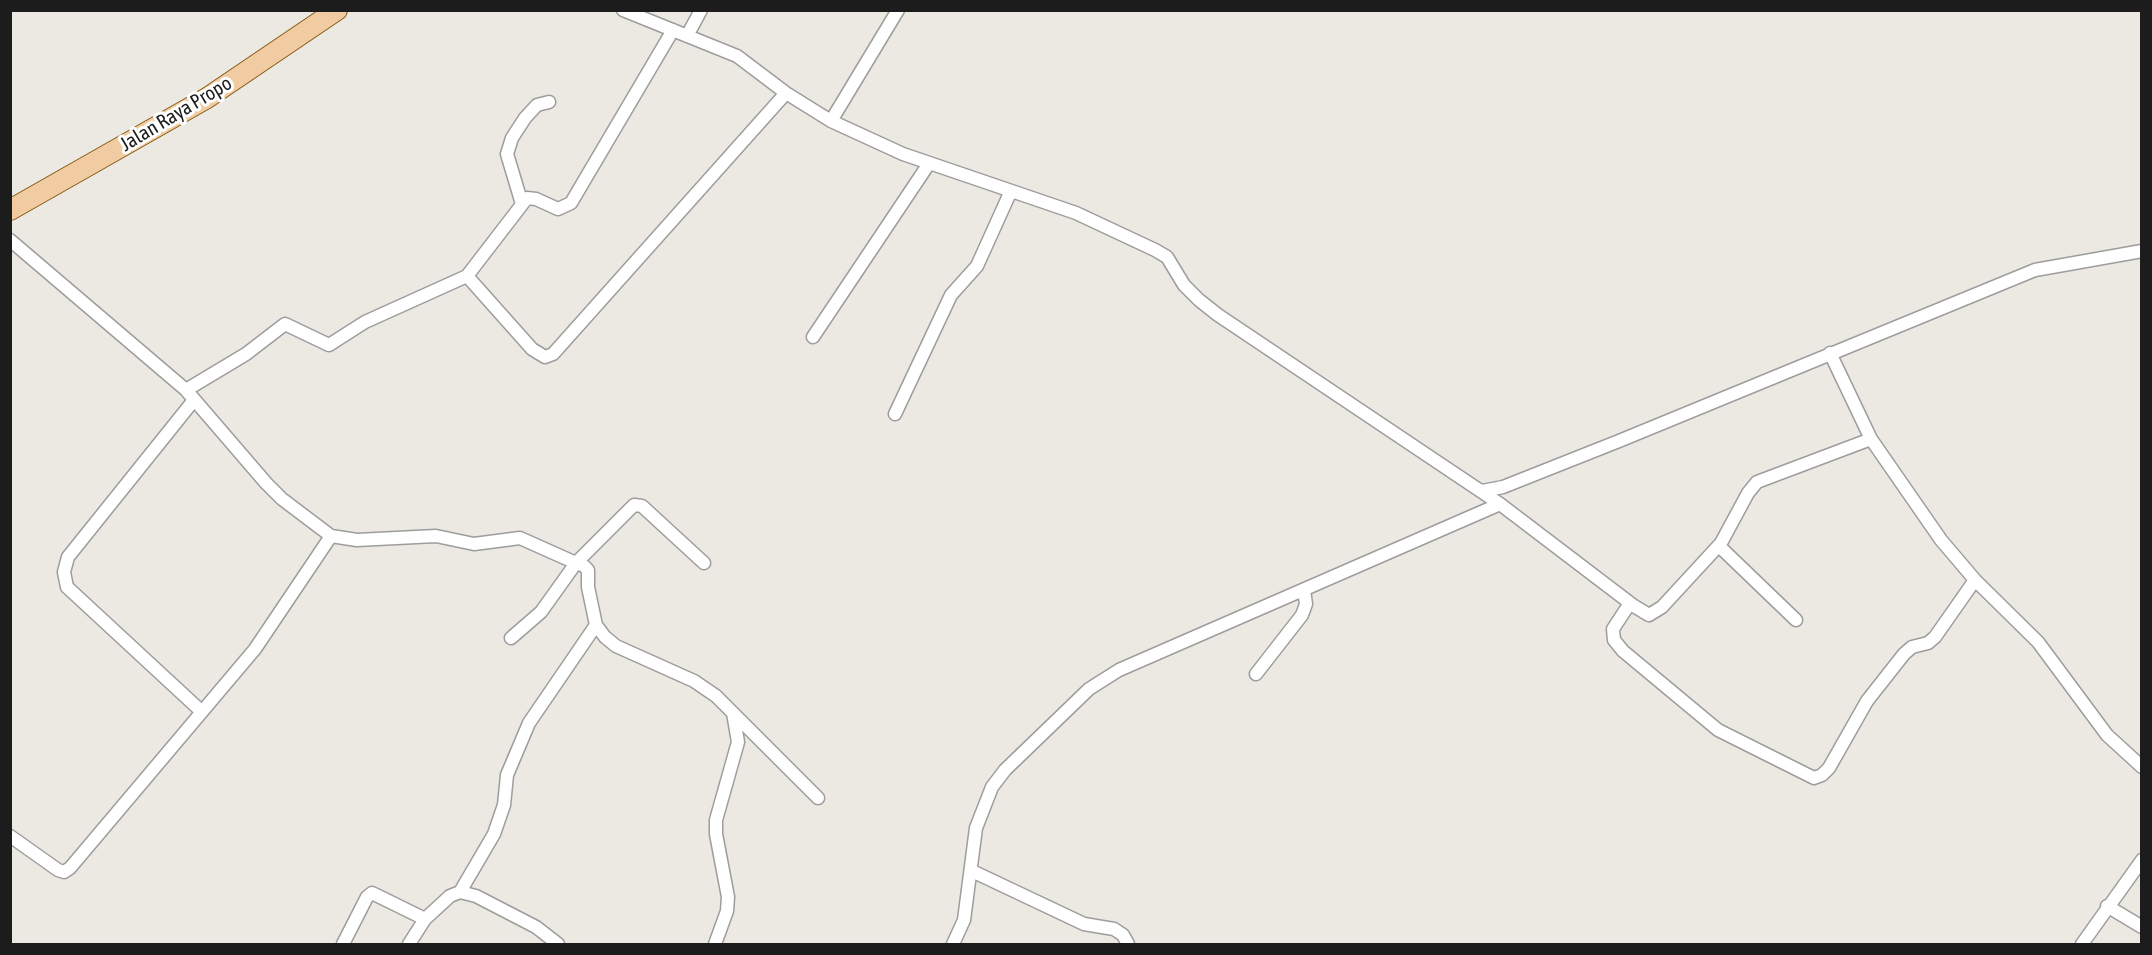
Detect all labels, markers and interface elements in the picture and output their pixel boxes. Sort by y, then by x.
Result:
street label: Jalan Raya Propo [116,71,236,157]

